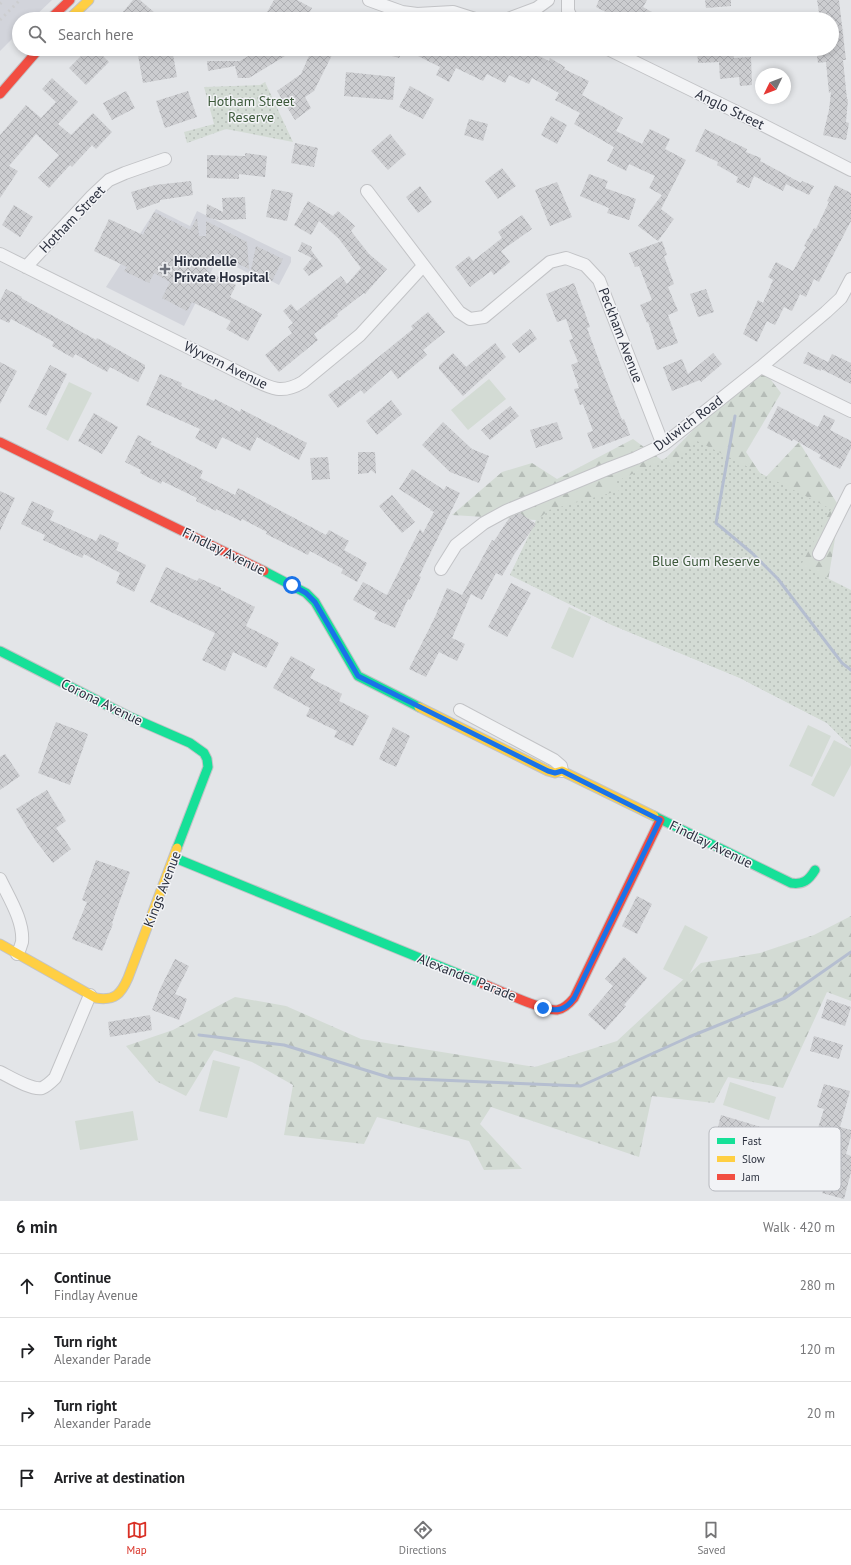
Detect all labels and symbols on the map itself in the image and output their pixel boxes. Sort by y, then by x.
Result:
north arrow [755,68,791,104]
street label: Anglo Street [693,85,768,134]
park label: Hotham Street Reserve [207,92,295,126]
street label: Hotham Street [35,181,109,257]
place label: Hirondelle Private Hospital [174,252,270,286]
marker: Hirondelle Private Hospital [159,263,171,275]
street label: Peckham Avenue [595,285,647,385]
street label: Wyvern Avenue [181,337,271,393]
street label: Dulwich Road [650,391,726,455]
street label: Findlay Avenue [179,523,269,579]
park label: Blue Gum Reserve [652,552,760,570]
route start [283,576,301,594]
street label: Corona Avenue [58,674,146,730]
street label: Findlay Avenue [666,816,756,872]
street label: Kings Avenue [139,848,185,930]
street label: Alexander Parade [415,949,519,1005]
route end [534,999,552,1017]
legend [709,1127,841,1191]
text: Fast [742,1134,762,1148]
text: Slow [742,1152,765,1166]
text: Jam [741,1170,760,1184]

